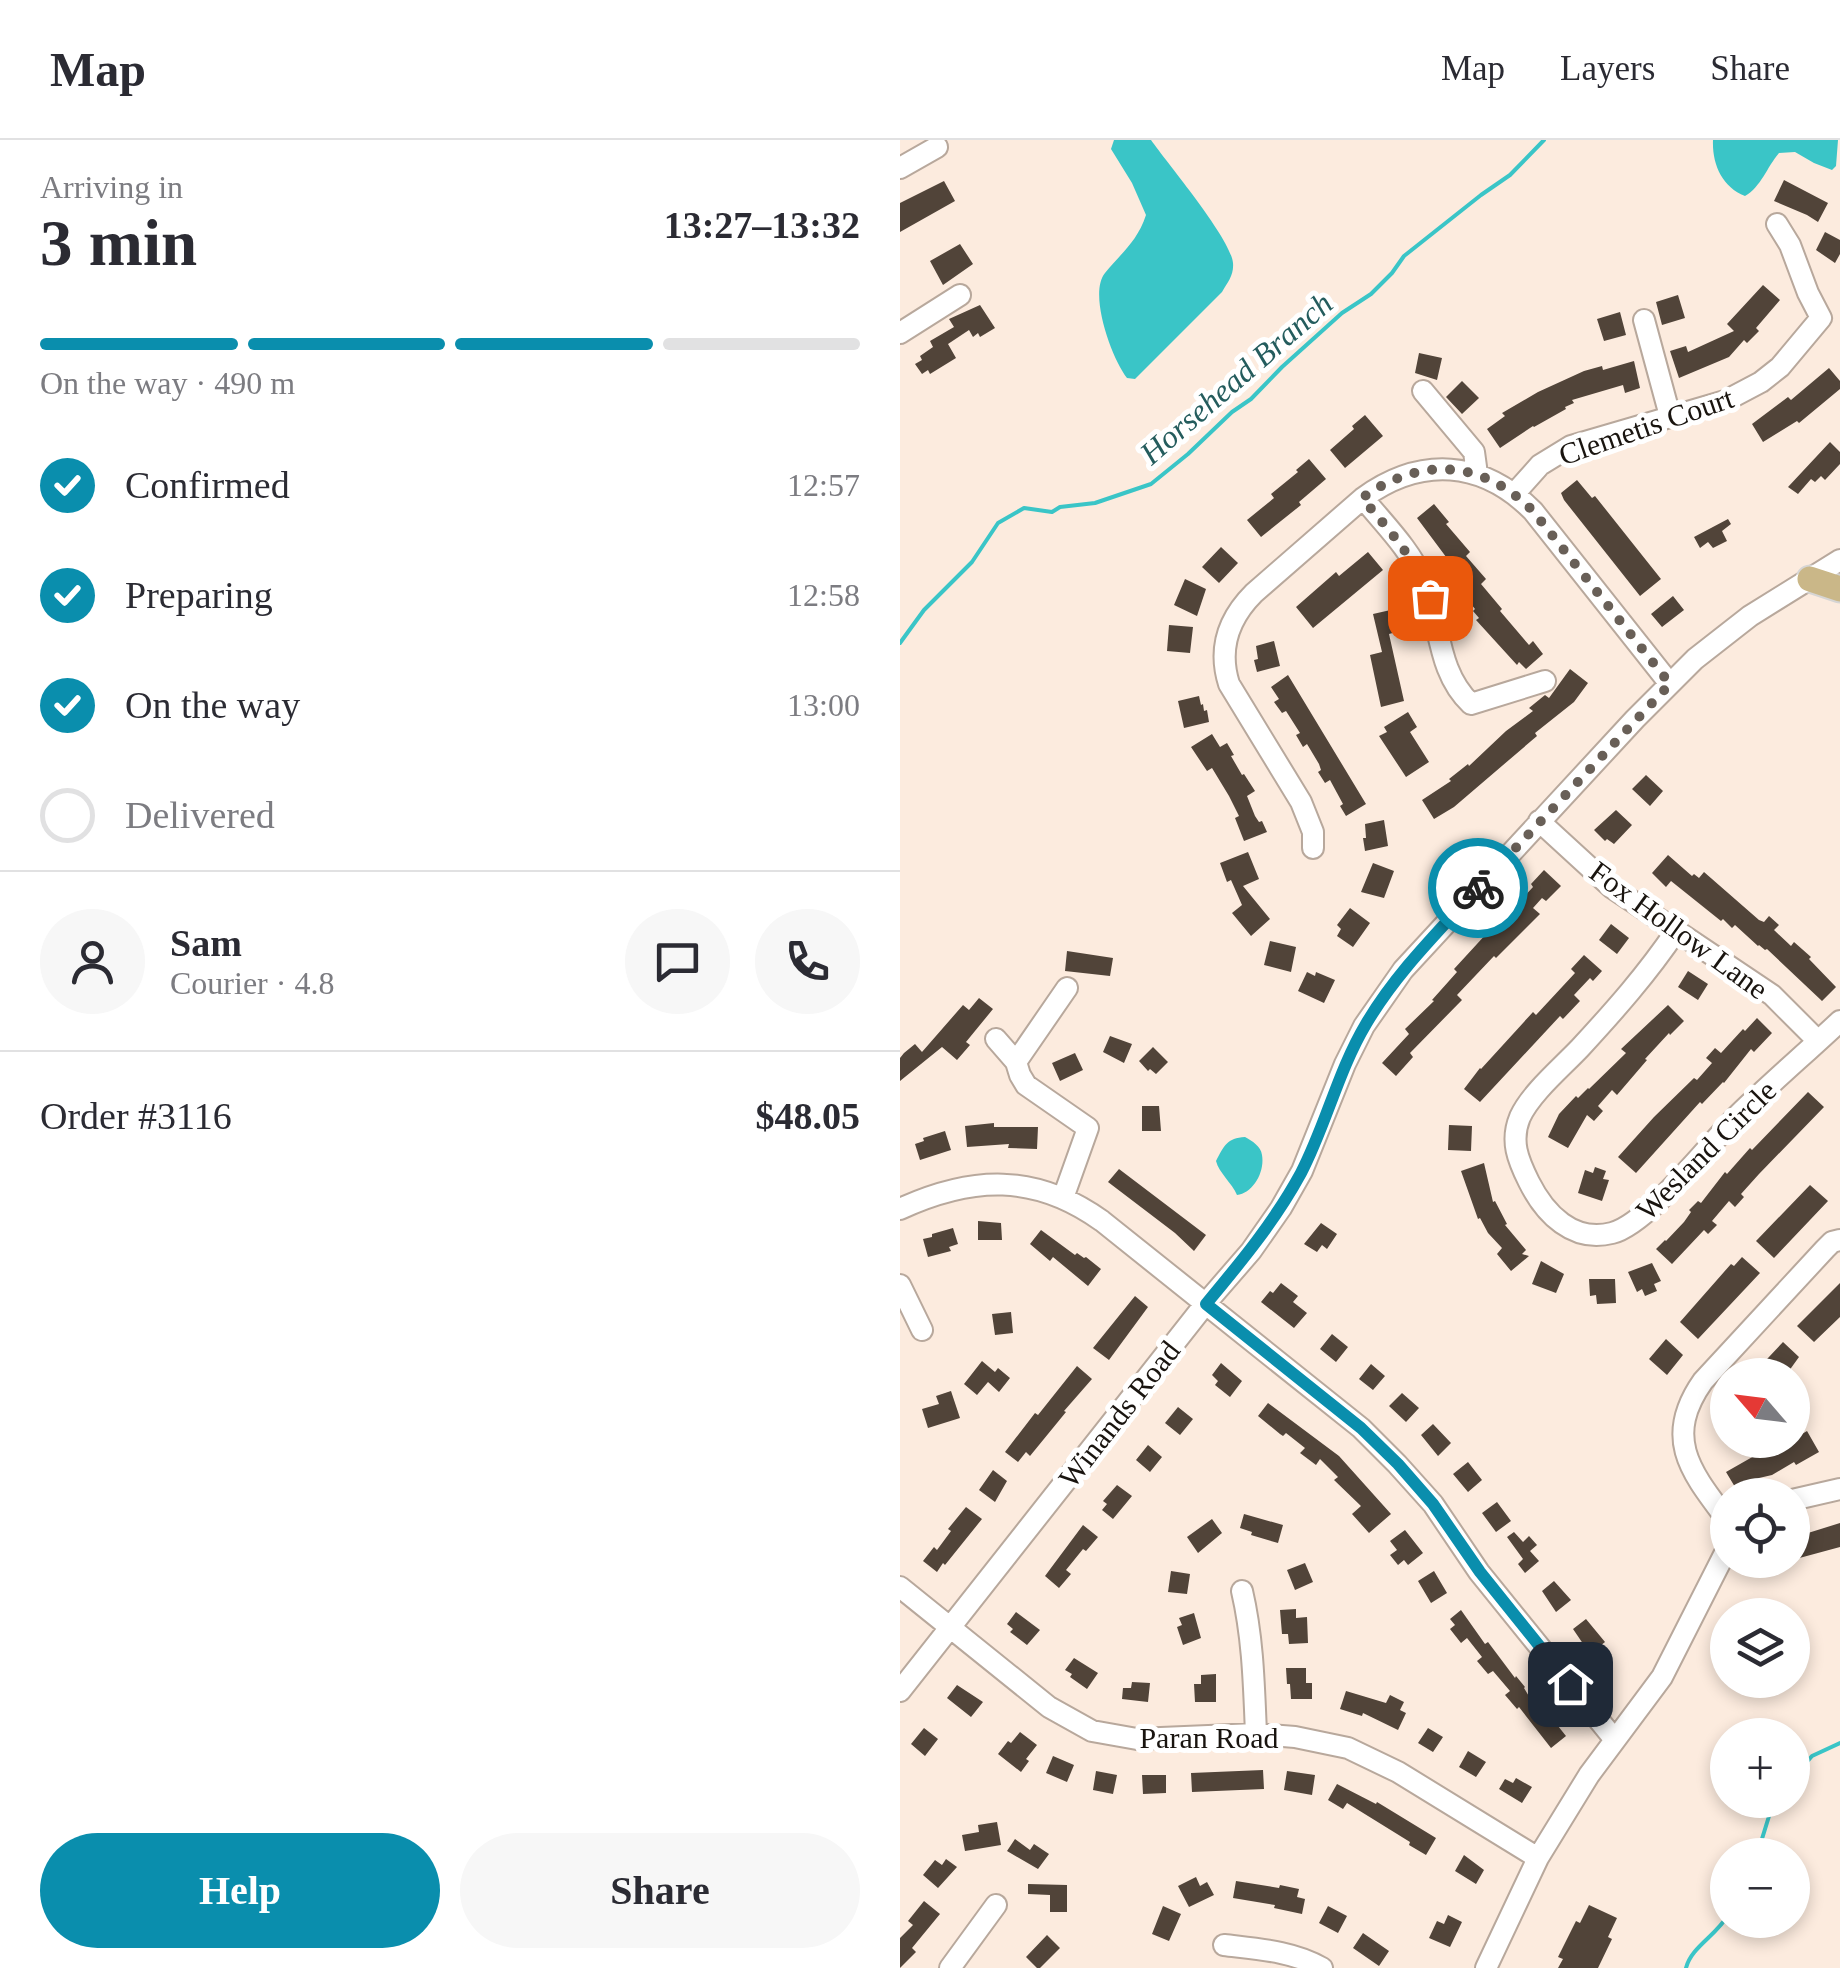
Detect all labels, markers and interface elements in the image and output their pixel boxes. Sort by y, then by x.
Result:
text: Map [50,43,146,96]
text: Map [1441,49,1505,88]
text: Layers [1560,49,1655,88]
text: Share [1710,49,1790,88]
text: Arriving in [40,169,183,205]
text: 13:27–13:32 [664,204,860,246]
text: 3 min [40,207,197,279]
water label: Horsehead Branch [1132,285,1339,472]
text: On the way · 490 m [40,365,295,401]
street label: Clemetis Court [1554,380,1738,471]
icon: check [40,458,95,513]
text: Confirmed [125,464,290,506]
text: 12:57 [787,467,860,503]
pin [1388,556,1473,641]
icon: check [40,568,95,623]
icon: bag [1403,571,1458,626]
text: Preparing [125,574,273,616]
text: 12:58 [787,577,860,613]
icon: check [40,678,95,733]
text: On the way [125,684,300,726]
text: 13:00 [787,687,860,723]
text: Delivered [125,794,275,836]
courier [1428,838,1528,938]
street label: Fox Hollow Lane [1584,854,1774,1006]
icon: bike [1451,861,1506,916]
button: person [40,909,145,1014]
button: chat [625,909,730,1014]
button: phone [755,909,860,1014]
text: Sam [170,922,242,964]
text: Courier · 4.8 [170,965,334,1001]
street label: Wesland Circle [1630,1074,1782,1226]
text: Order #3116 [40,1095,232,1137]
text: $48.05 [756,1095,860,1137]
street label: Winands Road [1052,1334,1186,1494]
north arrow [1710,1358,1810,1458]
map controls [1710,1358,1810,1938]
button: locate [1710,1478,1810,1578]
button: layers [1710,1598,1810,1698]
pin [1528,1642,1613,1727]
icon: home [1543,1657,1598,1712]
button: + [1710,1718,1810,1818]
street label: Paran Road [1139,1721,1279,1754]
button: Help [40,1833,440,1948]
button: Share [460,1833,860,1948]
button: − [1710,1838,1810,1938]

